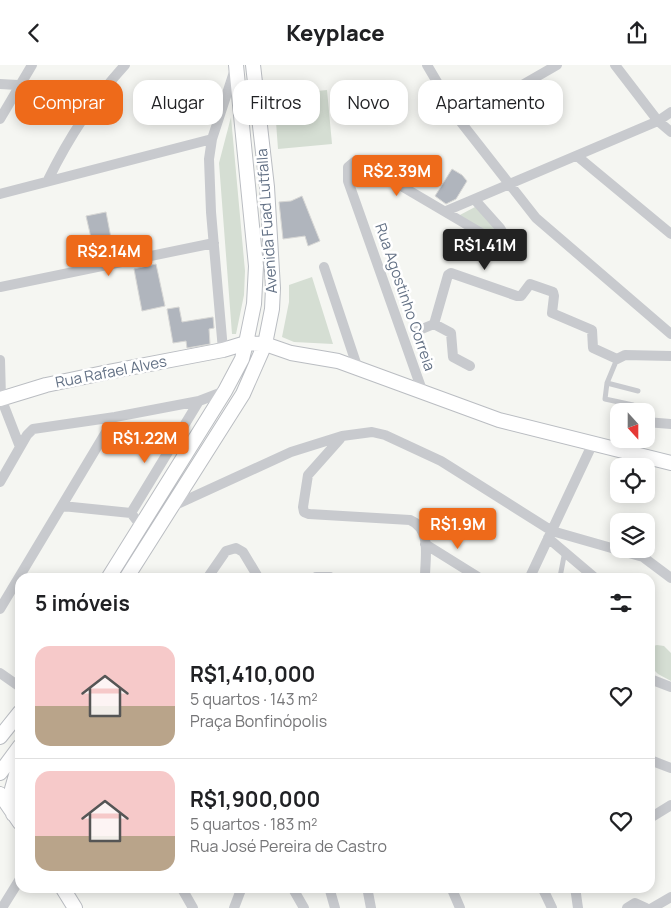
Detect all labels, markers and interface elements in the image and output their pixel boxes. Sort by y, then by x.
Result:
text: Keyplace [286,18,385,48]
icon: back [20,19,48,47]
icon: share [623,19,651,47]
chip: Comprar [15,80,123,125]
chip: Alugar [133,80,223,125]
chip: Filtros [233,80,320,125]
chip: Novo [330,80,408,125]
chip: Apartamento [418,80,563,125]
street label: Avenida Fuad Lutfalla [251,148,282,294]
pin: R$2.39M [351,155,443,197]
text: R$2.39M [363,160,431,182]
street label: Rua Agostinho Correia [370,220,441,373]
pin: R$1.41M [439,229,531,271]
text: R$1.41M [454,234,516,256]
pin: R$2.14M [63,235,155,277]
text: R$2.14M [77,240,141,262]
street label: Rua Rafael Alves [53,350,169,393]
north arrow [610,403,655,447]
map controls [610,403,655,558]
pin: R$1.22M [99,421,191,464]
text: R$1.22M [113,427,177,449]
button: locate [610,458,655,503]
pin: R$1.9M [417,507,499,550]
text: R$1.9M [430,513,486,535]
button: layers [610,513,655,558]
text: 5 imóveis [35,589,130,617]
icon: filters [607,589,635,617]
text: R$1,410,000 [190,660,315,688]
icon: home [75,666,135,726]
icon: heart [607,682,635,710]
text: 5 quartos · 143 m² [190,688,318,710]
text: Praça Bonfinópolis [190,710,327,732]
text: R$1,900,000 [190,785,320,813]
icon: home [75,791,135,851]
icon: heart [607,807,635,835]
text: 5 quartos · 183 m² [190,813,318,835]
text: Rua José Pereira de Castro [190,835,387,857]

